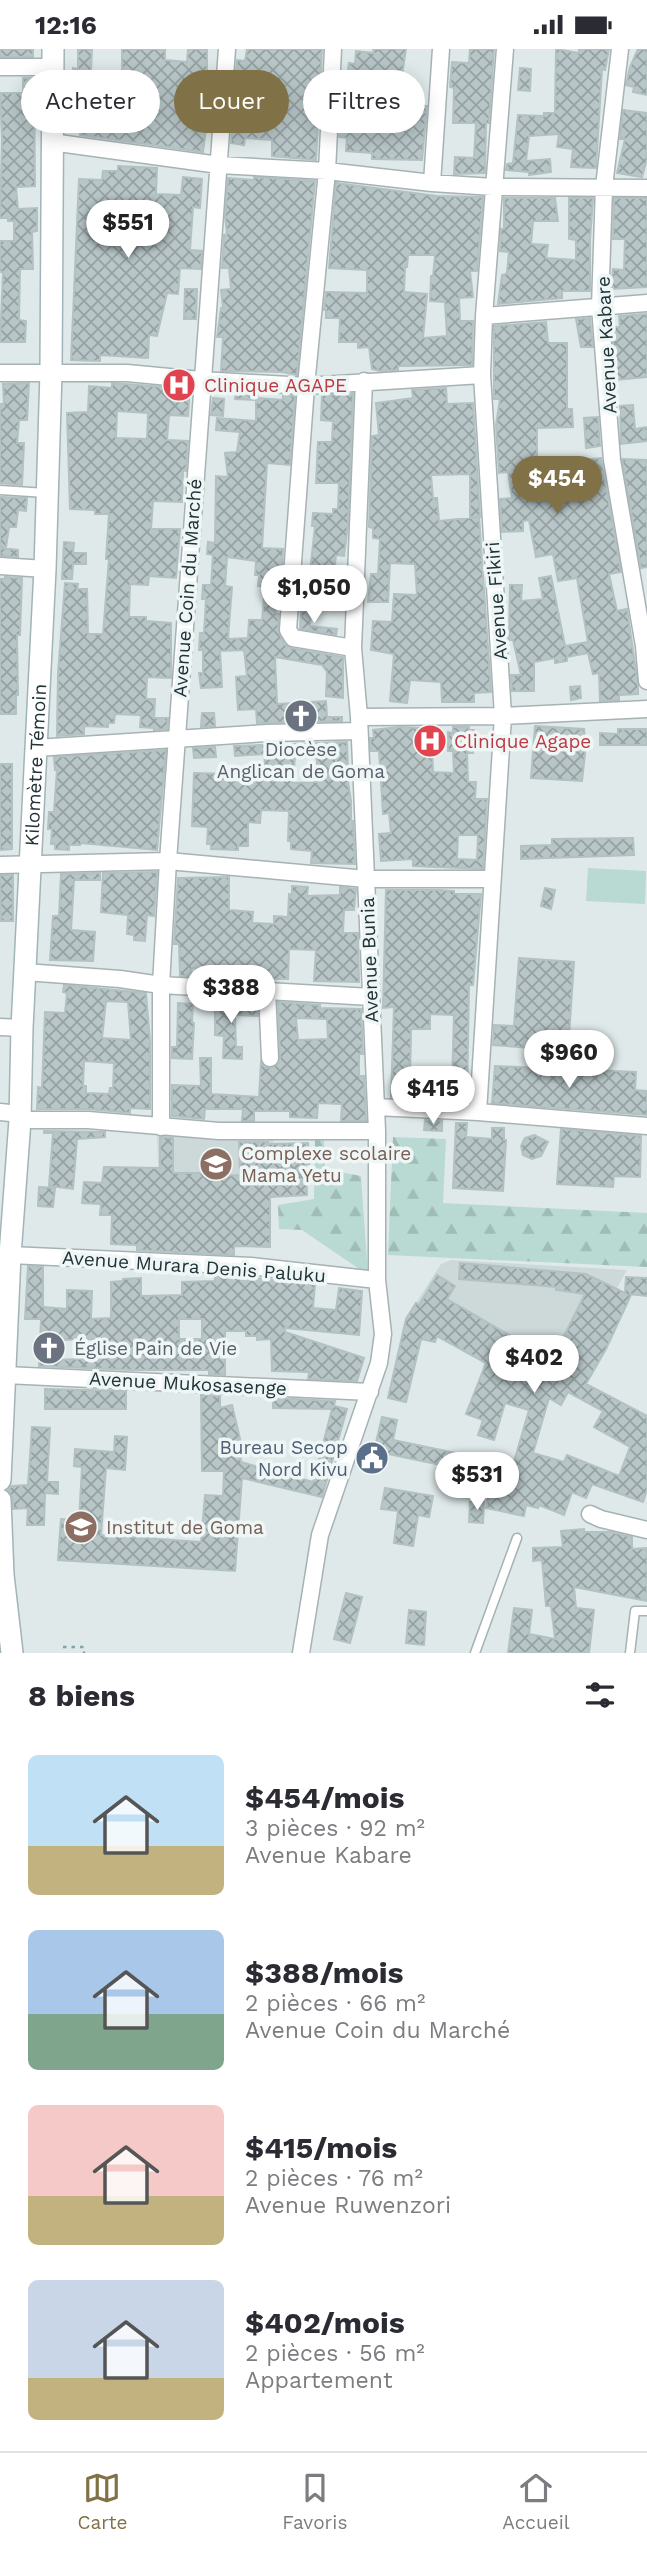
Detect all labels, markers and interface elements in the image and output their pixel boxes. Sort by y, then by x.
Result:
text: 12:16 [35,10,97,40]
chip: Acheter [21,70,160,133]
chip: Louer [174,70,289,133]
chip: Filtres [303,70,425,133]
pin: $551 [87,201,169,260]
text: $551 [102,209,154,236]
street label: Avenue Kabare [591,276,622,414]
hospital icon: Clinique AGAPE [160,366,198,404]
place label: Clinique AGAPE [204,374,347,397]
pin: $454 [516,456,598,516]
text: $454 [528,465,586,492]
street label: Avenue Coin du Marché [168,478,207,698]
street label: Avenue Fikiri [481,541,512,661]
pin: $1,050 [257,565,371,625]
text: $1,050 [277,574,351,601]
street label: Kilomètre Témoin [20,683,51,847]
church icon: Diocèse Anglican de Goma [282,697,320,735]
hospital icon: Clinique Agape [411,722,449,760]
place label: Clinique Agape [454,730,591,753]
place label: Diocèse Anglican de Goma [217,738,385,783]
street label: Avenue Bunia [356,897,383,1023]
pin: $388 [190,965,272,1025]
text: $388 [202,974,260,1001]
pin: $960 [528,1031,610,1090]
text: $960 [540,1039,598,1066]
pin: $415 [392,1067,474,1126]
text: $415 [407,1075,459,1102]
place label: Complexe scolaire Mama Yetu [241,1142,411,1187]
school or university icon: Complexe scolaire Mama Yetu [197,1145,235,1183]
street label: Avenue Murara Denis Paluku [61,1246,327,1287]
church icon: Église Pain de Vie [30,1329,68,1367]
pin: $402 [493,1335,575,1395]
place label: Église Pain de Vie [74,1337,237,1360]
text: $402 [505,1344,563,1371]
street label: Avenue Mukosasenge [89,1367,287,1400]
place label: Bureau Secop Nord Kivu [219,1436,348,1481]
public building icon: Bureau Secop Nord Kivu [353,1439,391,1477]
pin: $531 [436,1453,518,1512]
text: $531 [451,1461,503,1488]
school or university icon: Institut de Goma [62,1508,100,1546]
place label: Institut de Goma [106,1516,264,1539]
icon: filters [581,1676,619,1714]
text: 8 biens [28,1678,135,1713]
text: $454/mois [245,1780,404,1815]
icon: home [84,1783,168,1867]
text: 3 pièces · 92 m² [245,1815,425,1842]
text: Avenue Kabare [245,1842,412,1869]
text: $388/mois [245,1955,404,1990]
icon: home [84,1958,168,2042]
text: 2 pièces · 66 m² [245,1990,425,2017]
text: Avenue Coin du Marché [245,2017,510,2044]
text: $415/mois [245,2130,397,2165]
icon: home [84,2133,168,2217]
text: 2 pièces · 76 m² [245,2165,423,2192]
text: Avenue Ruwenzori [245,2192,451,2219]
text: $402/mois [245,2305,405,2340]
icon: home [84,2308,168,2392]
text: 2 pièces · 56 m² [245,2340,425,2367]
text: Appartement [245,2367,393,2394]
tab: Carte [77,2469,127,2534]
tab: Favoris [282,2469,347,2534]
tab: Accueil [502,2469,570,2534]

